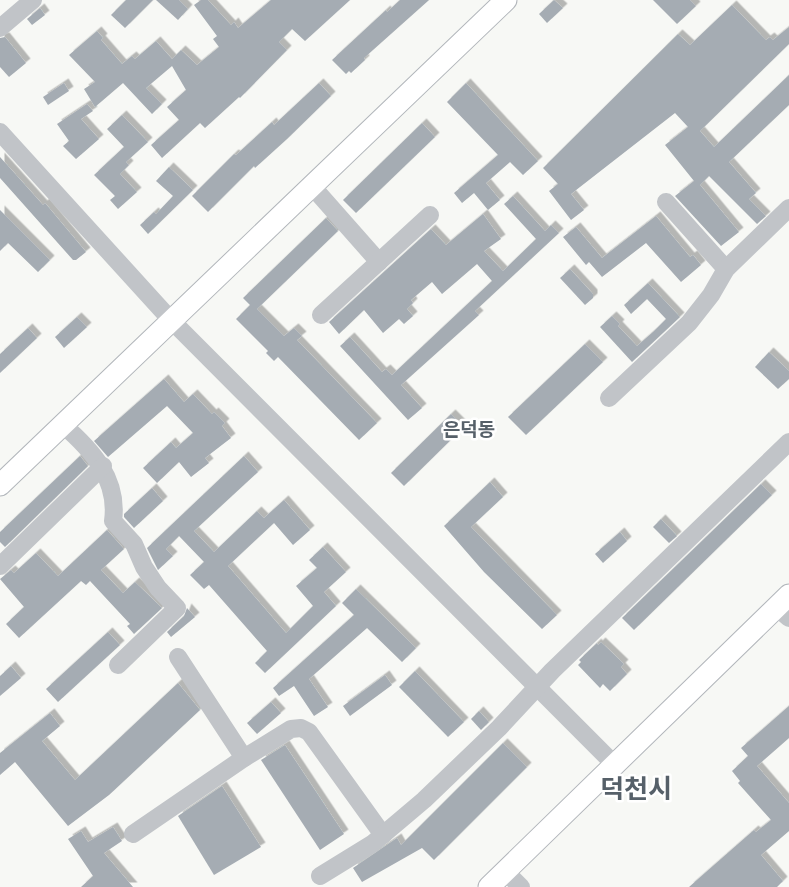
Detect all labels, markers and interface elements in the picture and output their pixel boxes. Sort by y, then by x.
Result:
district label: 은덕동 [443,417,495,441]
district label: 덕천시 [600,772,672,805]

